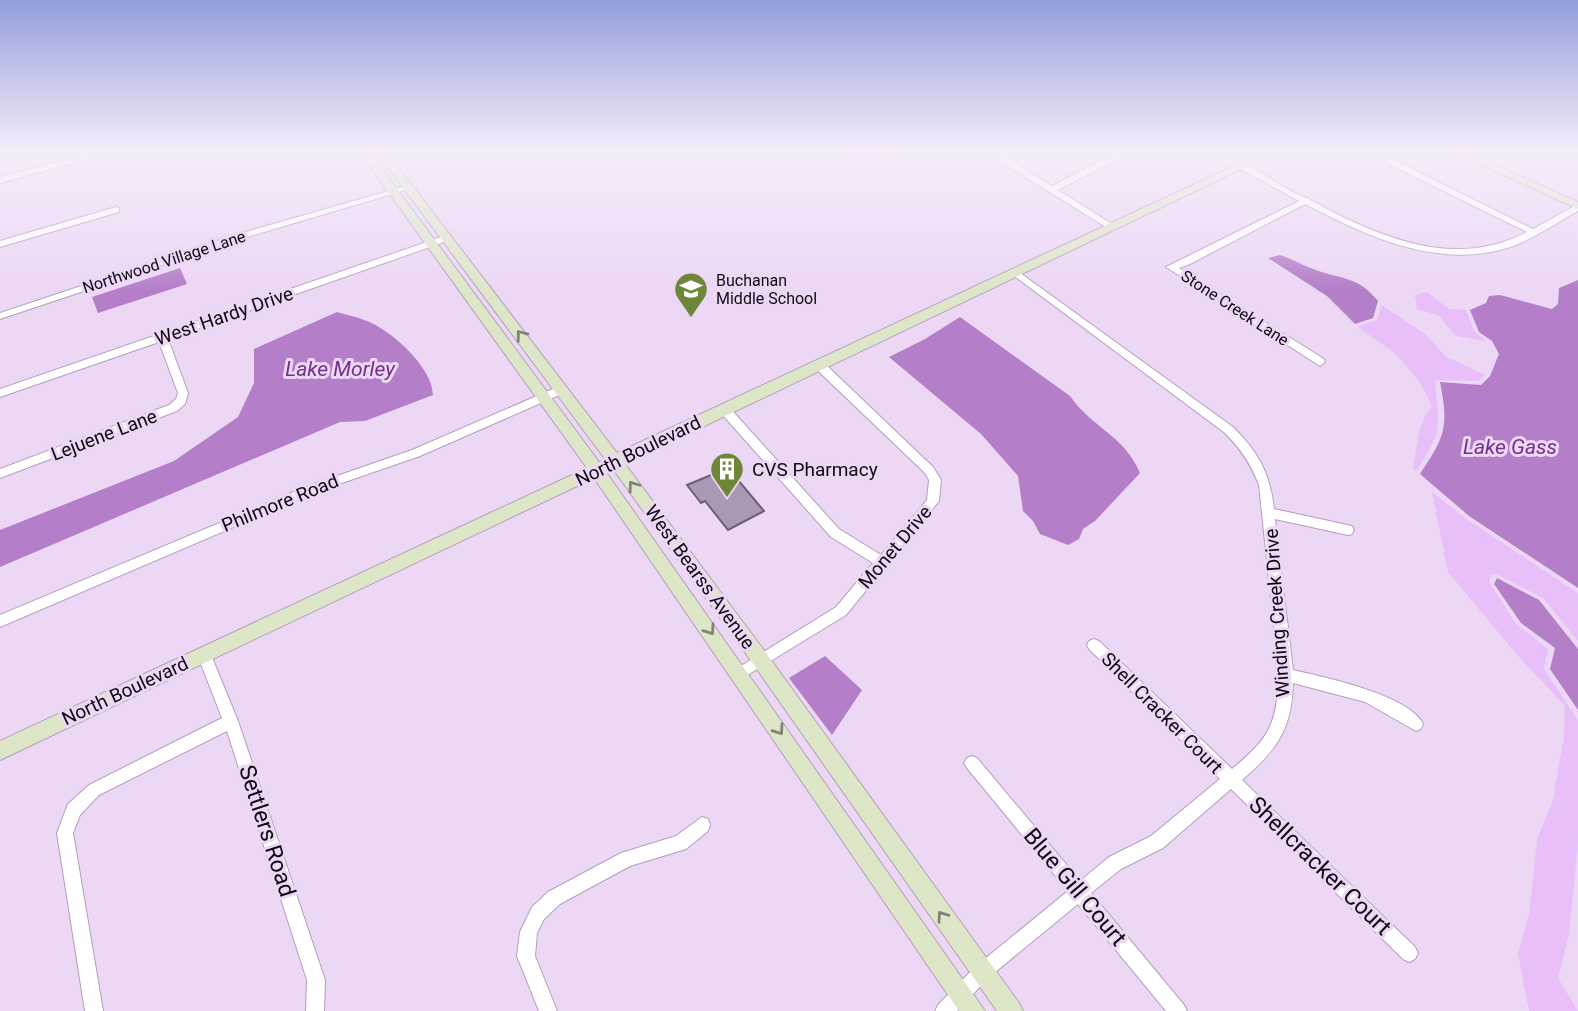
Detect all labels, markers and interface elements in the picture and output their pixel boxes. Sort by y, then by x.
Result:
street label: Northwood Village Lane [80,227,248,297]
street label: Stone Creek Lane [1178,266,1292,350]
school or university icon: Buchanan Middle School [672,270,710,319]
place label: Buchanan Middle School [716,271,817,308]
street label: West Hardy Drive [152,282,296,350]
one-way arrow [516,330,529,342]
water label: Lake Morley [285,357,396,381]
street label: Lejuene Lane [48,404,160,466]
street label: North Boulevard [571,411,705,491]
water label: Lake Gass [1463,435,1557,459]
building icon: CVS Pharmacy [708,450,746,499]
place label: CVS Pharmacy [752,458,878,481]
street label: Philmore Road [218,469,342,537]
one-way arrow [628,481,641,494]
street label: West Bearss Avenue [640,500,760,654]
street label: Monet Drive [854,501,936,593]
street label: Winding Creek Drive [1260,528,1294,698]
one-way arrow [702,622,714,635]
street label: Shell Cracker Court [1097,648,1227,778]
street label: North Boulevard [58,652,192,730]
one-way arrow [771,722,784,735]
street label: Settlers Road [233,762,301,900]
street label: Shellcracker Court [1243,791,1397,941]
street label: Blue Gill Court [1018,823,1132,951]
one-way arrow [938,911,950,924]

